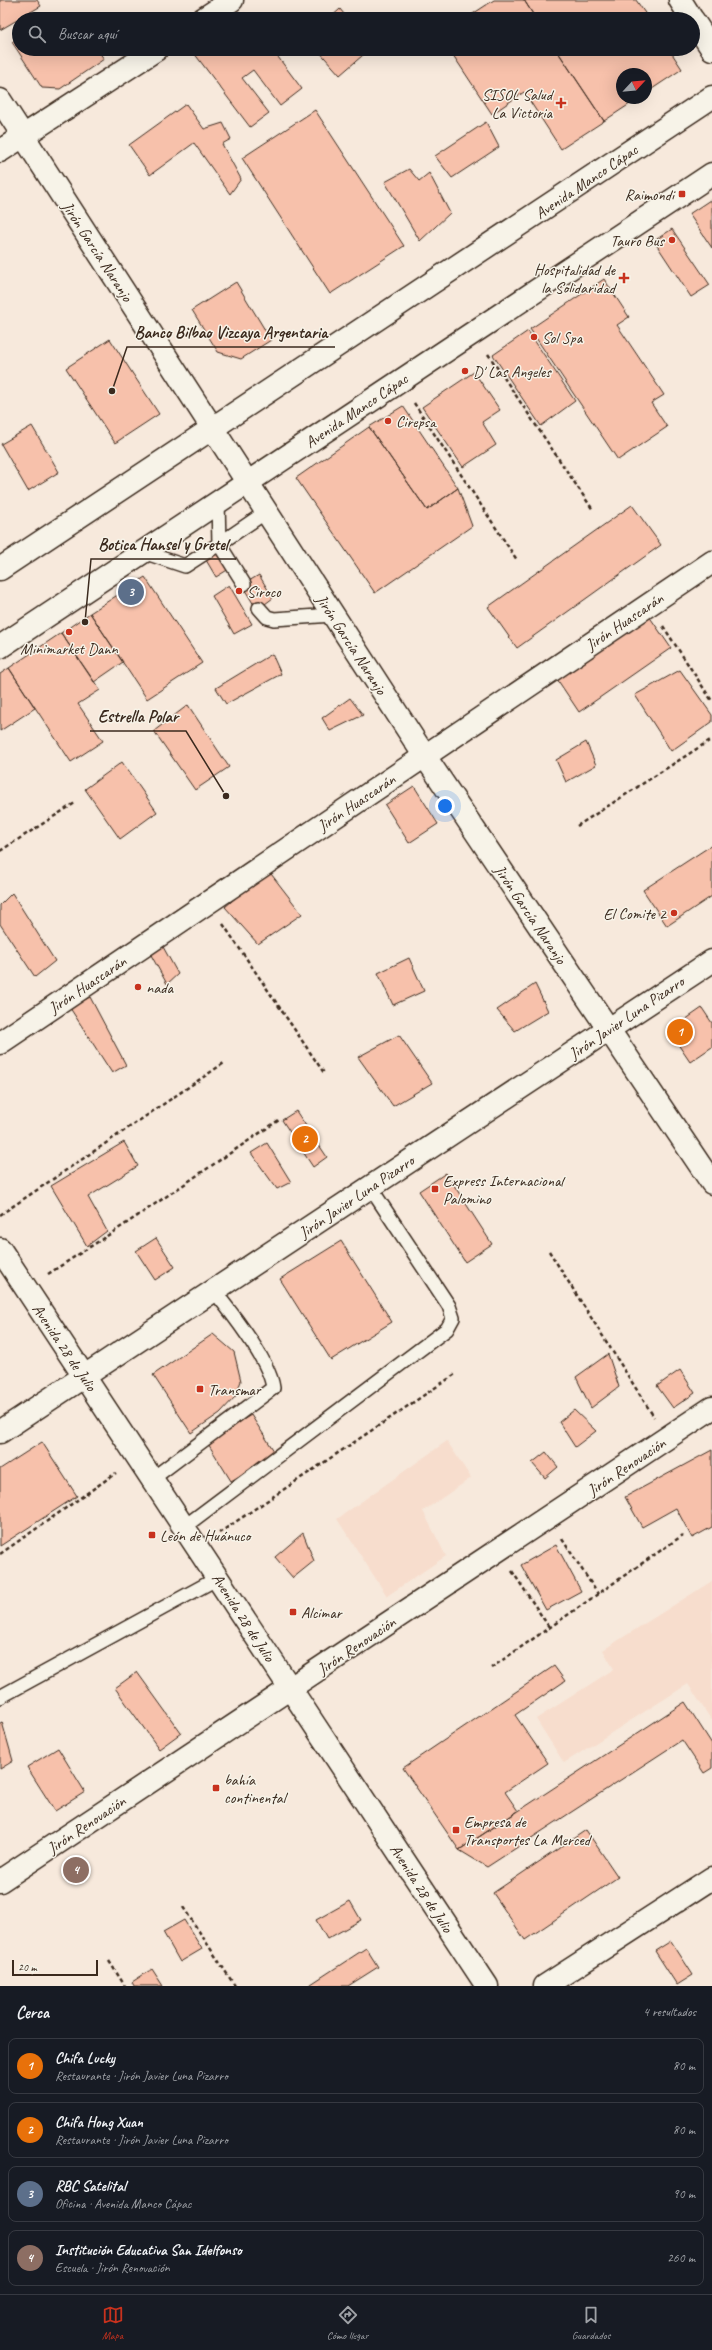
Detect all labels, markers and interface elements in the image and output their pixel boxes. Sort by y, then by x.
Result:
search box [12,12,700,56]
icon: search [26,23,48,45]
text: Buscar aquí [58,25,117,44]
north arrow [616,68,652,104]
place label: SISOL Salud La Victoria [482,85,555,123]
marker: SISOL Salud La Victoria [555,97,567,109]
street label: Avenida Manco Cápac [531,139,643,224]
place label: Raimondi [624,185,676,205]
marker: Raimondi [677,189,687,199]
street label: Jirón García Naranjo [57,197,138,306]
place label: Tauro Bus [610,231,666,251]
marker: Tauro Bus [667,235,677,245]
place label: Hospitalidad de la Solidaridad [534,260,618,298]
marker: Hospitalidad de la Solidaridad [618,272,630,284]
callout: Banco Bilbao Vizcaya Argentaria [127,318,335,347]
text: Banco Bilbao Vizcaya Argentaria [134,322,329,343]
place label: Sol Spa [542,328,584,348]
marker: Sol Spa [529,332,539,342]
place label: D' Las Angeles [473,362,552,382]
marker: D' Las Angeles [460,366,470,376]
street label: Avenida Manco Cápac [301,368,413,453]
place label: Cirepsa [396,412,437,432]
marker: Cirepsa [383,416,393,426]
callout: Botica Hansel y Gretel [91,530,236,559]
text: Botica Hansel y Gretel [98,534,231,555]
pin: 3 [118,577,144,607]
place label: Siroco [247,582,282,602]
marker: Siroco [234,586,244,596]
street label: Jirón Huascarán [581,588,668,656]
street label: Jirón García Naranjo [311,590,392,699]
marker: Minimarket Dann [64,627,74,637]
place label: Minimarket Dann [20,639,118,659]
callout: Estrella Polar [90,702,186,731]
text: Estrella Polar [98,706,180,727]
street label: Jirón Huascarán [313,769,400,837]
your location [435,796,455,816]
street label: Jirón García Naranjo [489,860,571,969]
place label: El Comite 2 [603,904,668,924]
marker: El Comite 2 [669,908,679,918]
street label: Jirón Huascarán [44,951,131,1019]
street label: Jirón Javier Luna Pizarro [564,971,690,1064]
place label: nada [146,978,174,998]
marker: nada [133,982,143,992]
pin: 1 [667,1017,693,1047]
pin: 2 [292,1124,318,1154]
street label: Jirón Javier Luna Pizarro [294,1150,420,1243]
place label: Express Internacional Palomino [443,1171,566,1209]
marker: Express Internacional Palomino [430,1184,440,1194]
street label: Avenida 28 de Julio [28,1300,101,1396]
place label: Transmar [208,1380,262,1400]
marker: Transmar [195,1384,205,1394]
street label: Jirón Renovación [583,1433,670,1501]
place label: León de Huánuco [160,1526,253,1546]
marker: León de Huánuco [147,1530,157,1540]
street label: Avenida 28 de Julio [207,1570,280,1667]
place label: Alcimar [301,1603,344,1623]
marker: Alcimar [288,1607,298,1617]
street label: Jirón Renovación [313,1612,400,1680]
place label: bahía continental [224,1770,289,1808]
marker: bahía continental [211,1783,221,1793]
street label: Jirón Renovación [43,1791,130,1859]
place label: Empresa de Transportes La Merced [464,1812,593,1850]
marker: Empresa de Transportes La Merced [451,1825,461,1835]
street label: Avenida 28 de Julio [385,1841,458,1938]
pin: 4 [63,1855,89,1885]
scale bar [12,1958,98,1977]
text: 20 m [18,1960,37,1974]
text: Cerca [16,2002,49,2023]
text: 4 resultados [643,2004,696,2020]
text: Chifa Lucky [55,2049,115,2068]
text: 1 [27,2058,33,2074]
text: 80 m [673,2058,695,2074]
text: Restaurante · Jirón Javier Luna Pizarro [55,2068,228,2084]
text: Chifa Hong Xuan [55,2113,143,2132]
text: 2 [27,2122,33,2138]
text: 80 m [673,2122,695,2138]
text: Restaurante · Jirón Javier Luna Pizarro [55,2132,228,2148]
text: RBC Satelital [55,2177,126,2196]
text: 3 [27,2186,33,2202]
text: 90 m [673,2186,695,2202]
text: Oficina · Avenida Manco Cápac [55,2196,191,2212]
text: Institución Educativa San Idelfonso [55,2241,242,2260]
text: 4 [27,2250,33,2266]
text: 260 m [667,2250,695,2266]
text: Escuela · Jirón Renovación [55,2260,170,2276]
tab: Mapa [102,2304,124,2342]
tab: Cómo llegar [327,2304,369,2342]
tab: Guardados [572,2304,610,2342]

